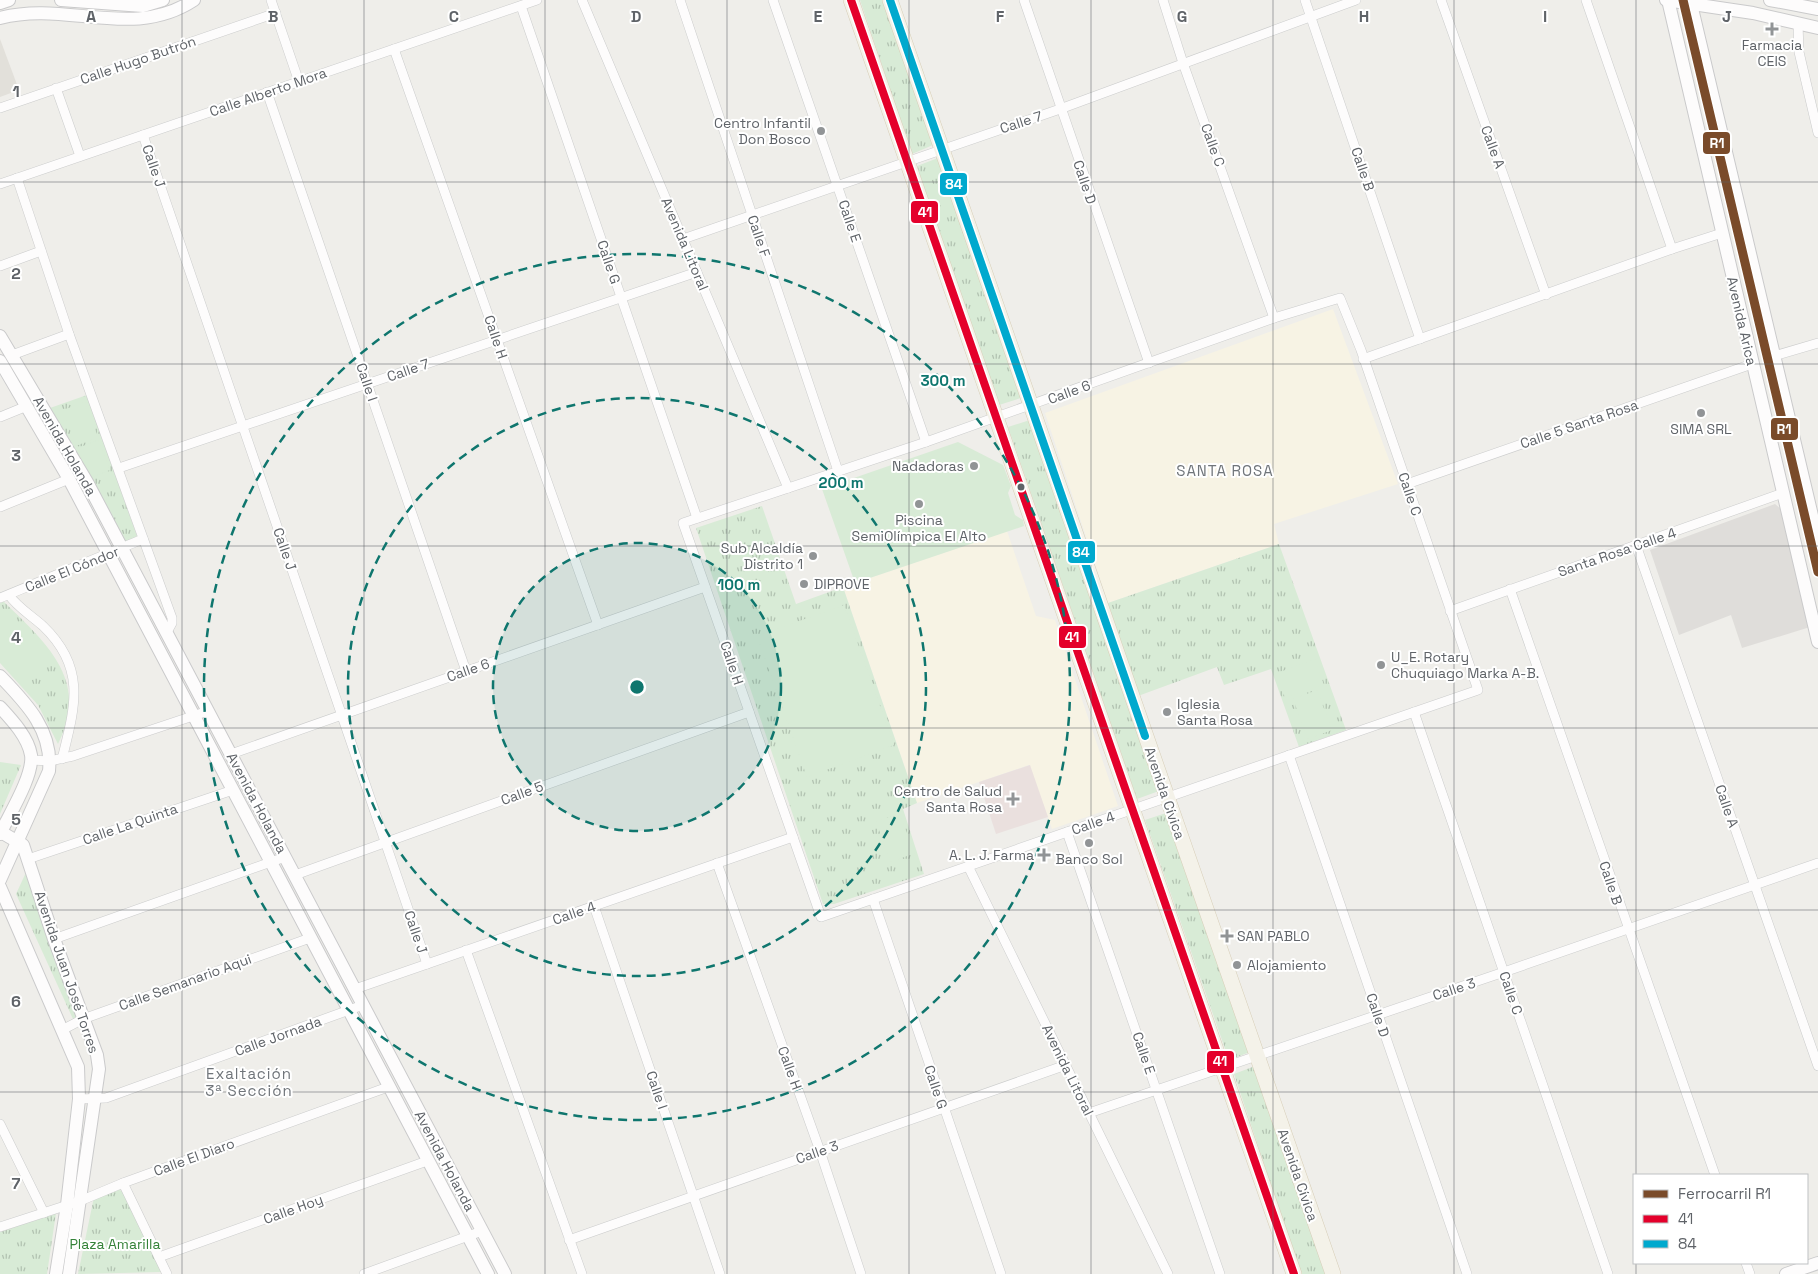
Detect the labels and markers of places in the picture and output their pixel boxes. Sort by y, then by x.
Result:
marker: Farmacia CEIS [1766,23,1778,35]
place label: Farmacia CEIS [1742,36,1802,70]
place label: Centro Infantil Don Bosco [714,114,811,148]
marker: Centro Infantil Don Bosco [815,125,827,137]
marker: SIMA SRL [1695,407,1707,419]
place label: SIMA SRL [1670,420,1732,438]
place label: Nadadoras [892,457,964,475]
marker: Nadadoras [968,460,980,472]
unlabelled marker [1016,482,1026,492]
marker: Piscina SemiOlímpica El Alto [913,498,925,510]
place label: Piscina SemiOlímpica El Alto [852,511,986,545]
place label: Sub Alcaldía Distrito 1 [721,539,803,573]
marker: Sub Alcaldía Distrito 1 [807,550,819,562]
place label: DIPROVE [814,575,870,593]
marker: DIPROVE [798,578,810,590]
place label: U_E. Rotary Chuquiago Marka A-B. [1391,648,1539,682]
marker: U_E. Rotary Chuquiago Marka A-B. [1375,659,1387,671]
centre of rings [628,678,646,696]
place label: Iglesia Santa Rosa [1177,695,1253,729]
marker: Iglesia Santa Rosa [1161,706,1173,718]
place label: Centro de Salud Santa Rosa [894,782,1002,816]
marker: Centro de Salud Santa Rosa [1006,792,1020,806]
marker: Banco Sol [1083,837,1095,849]
place label: A. L. J. Farma [949,846,1034,864]
marker: A. L. J. Farma [1038,849,1050,861]
place label: Banco Sol [1055,850,1123,868]
place label: SAN PABLO [1237,927,1310,945]
marker: SAN PABLO [1221,930,1233,942]
place label: Alojamiento [1247,956,1326,974]
marker: Alojamiento [1231,959,1243,971]

